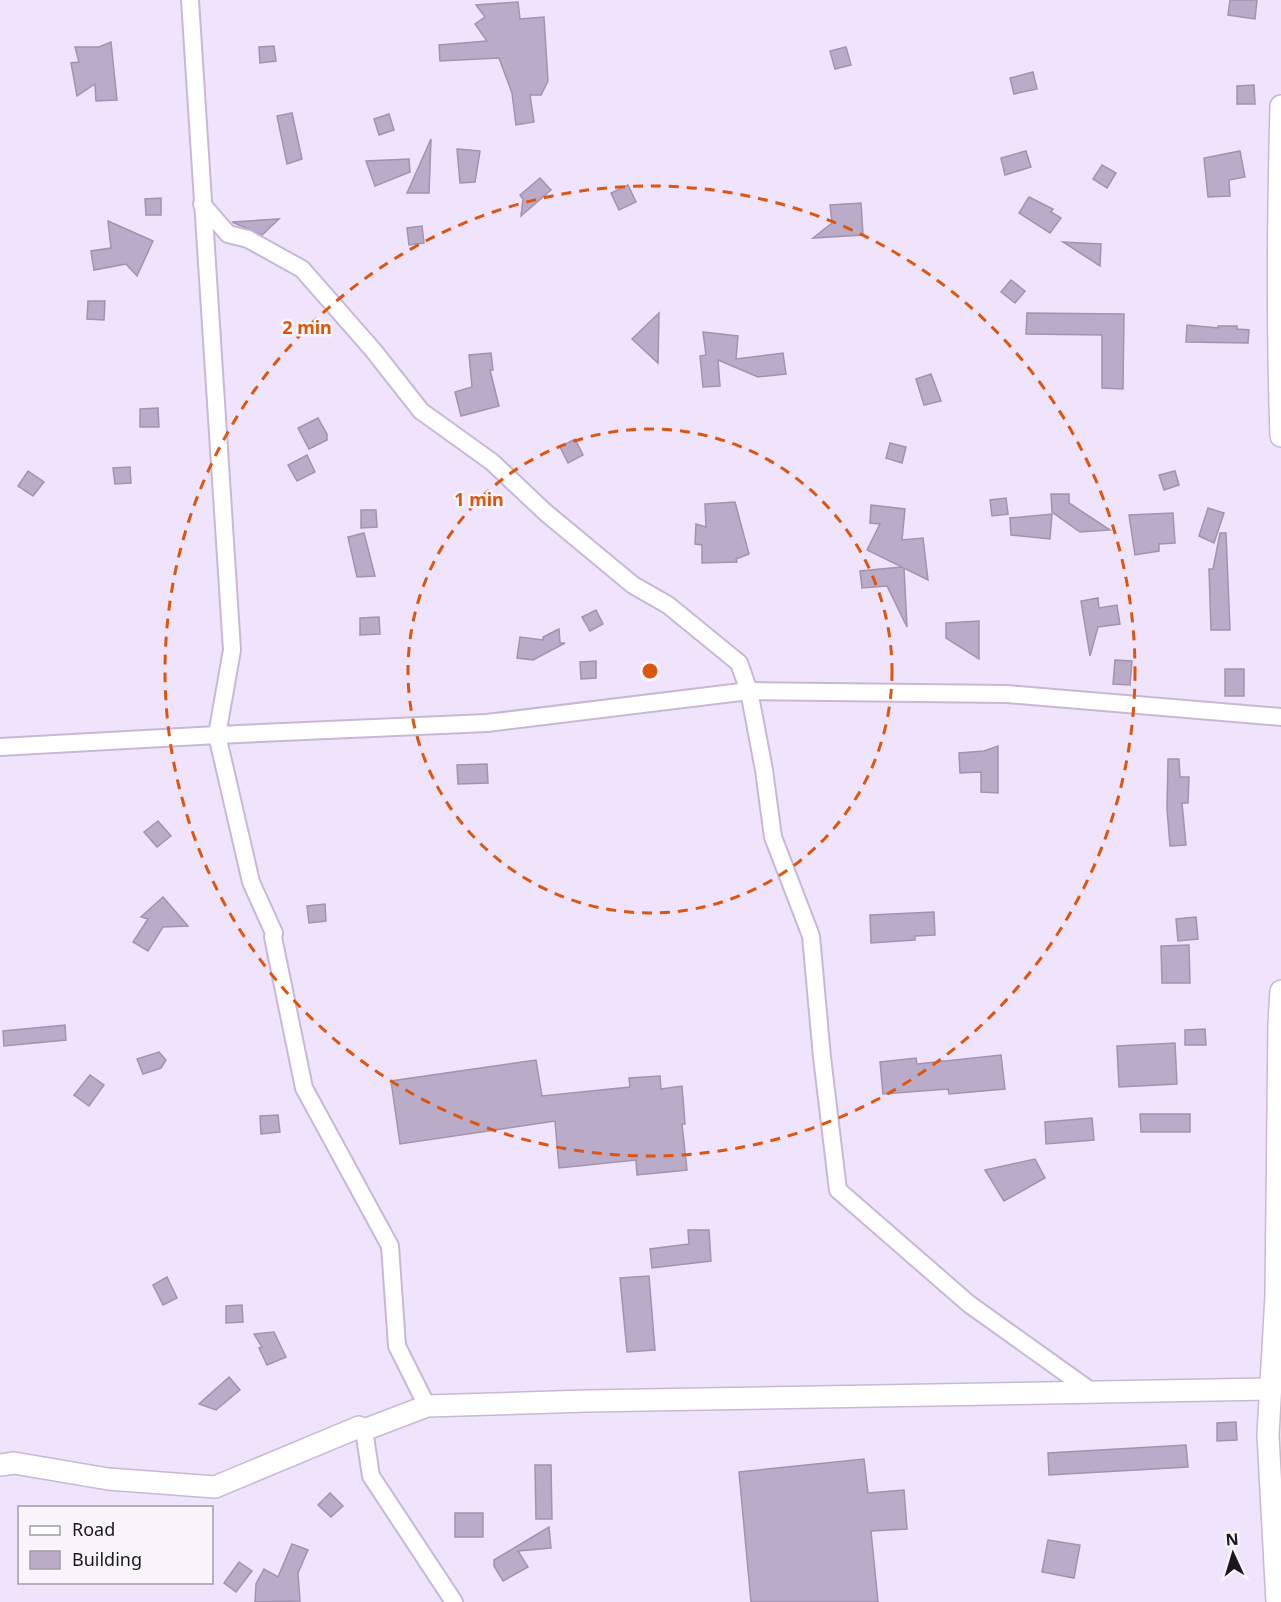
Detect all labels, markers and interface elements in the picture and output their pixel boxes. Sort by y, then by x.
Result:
text: 2 min [282,315,332,339]
text: 1 min [454,487,504,511]
centre of rings [640,661,660,681]
legend [18,1506,213,1584]
text: Road [72,1517,115,1541]
north arrow [1203,1524,1263,1584]
text: N [1225,1528,1239,1550]
text: Building [72,1547,142,1571]

